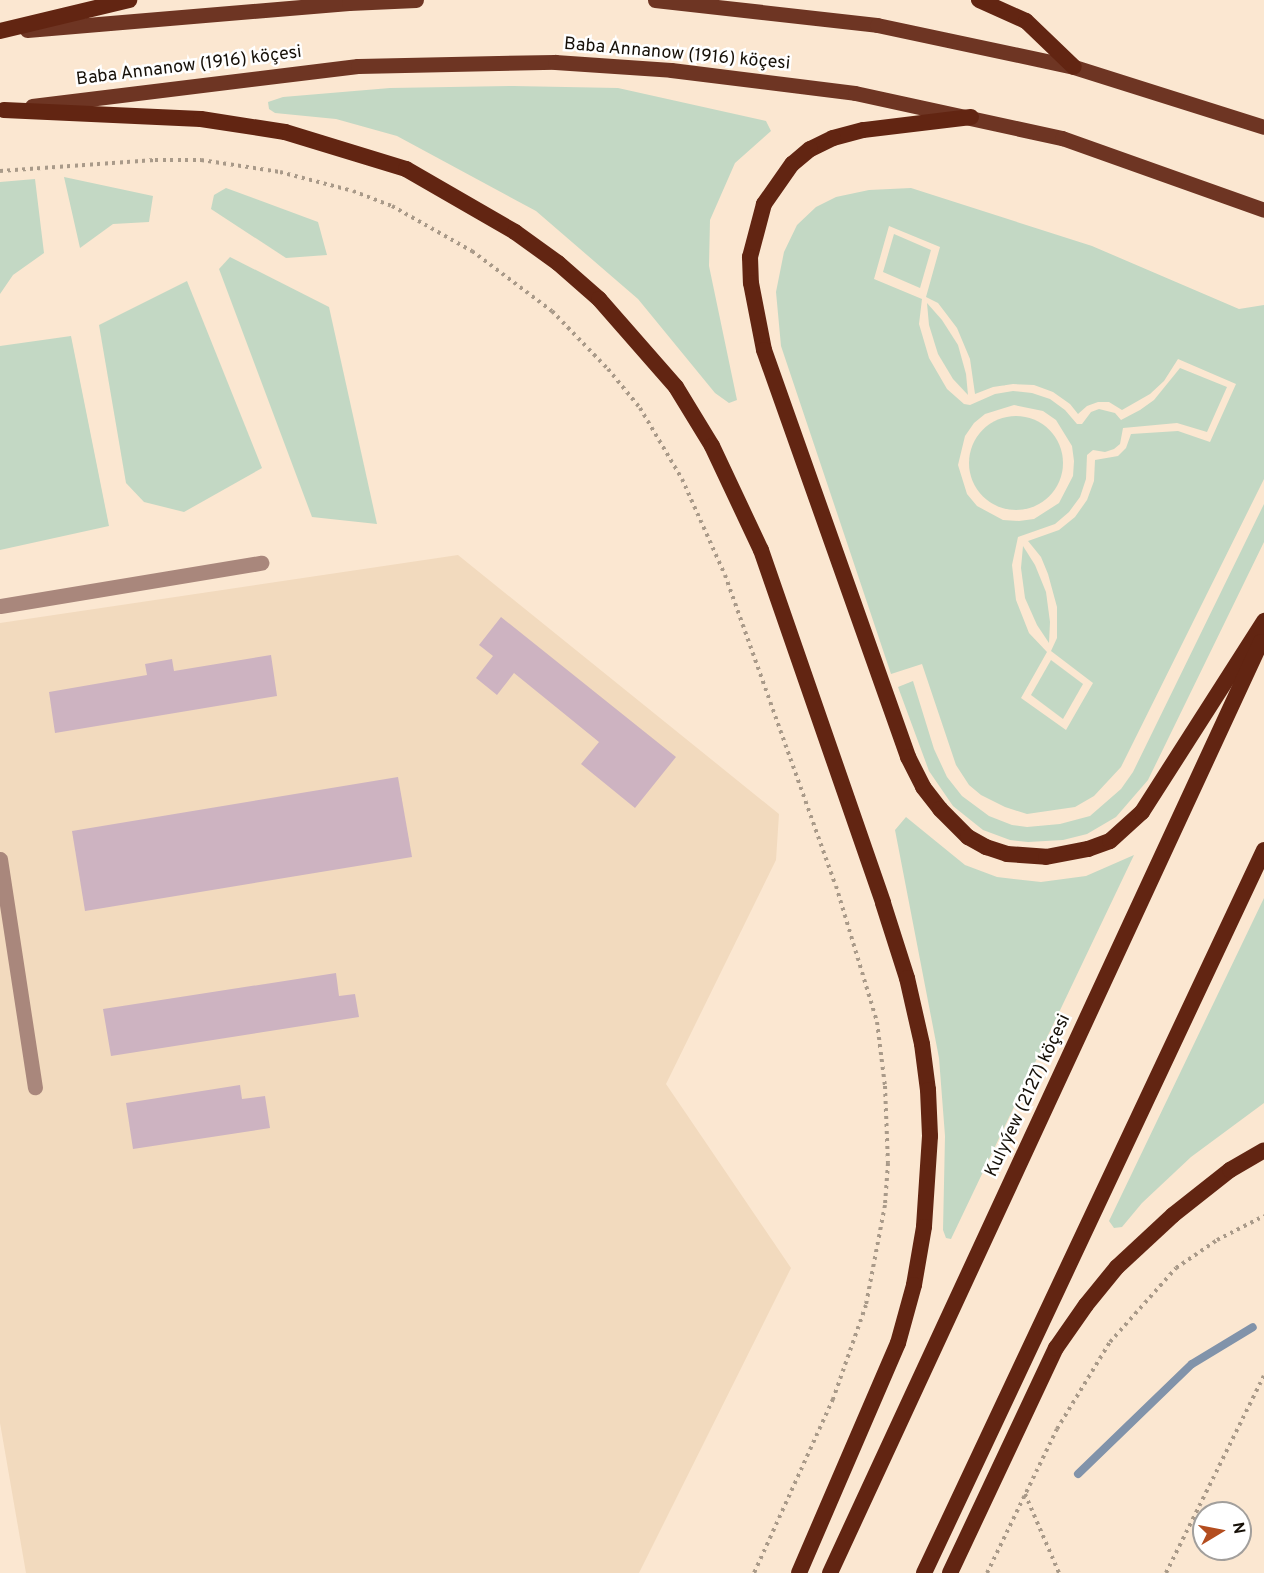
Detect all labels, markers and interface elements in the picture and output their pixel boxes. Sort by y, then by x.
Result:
street label: Baba Annanow (1916) köçesi [563,34,791,76]
street label: Baba Annanow (1916) köçesi [75,42,303,92]
street label: Kulyýew (2127) köçesi [982,1011,1076,1181]
north arrow [1192,1501,1252,1561]
text: N [1227,1521,1249,1536]

